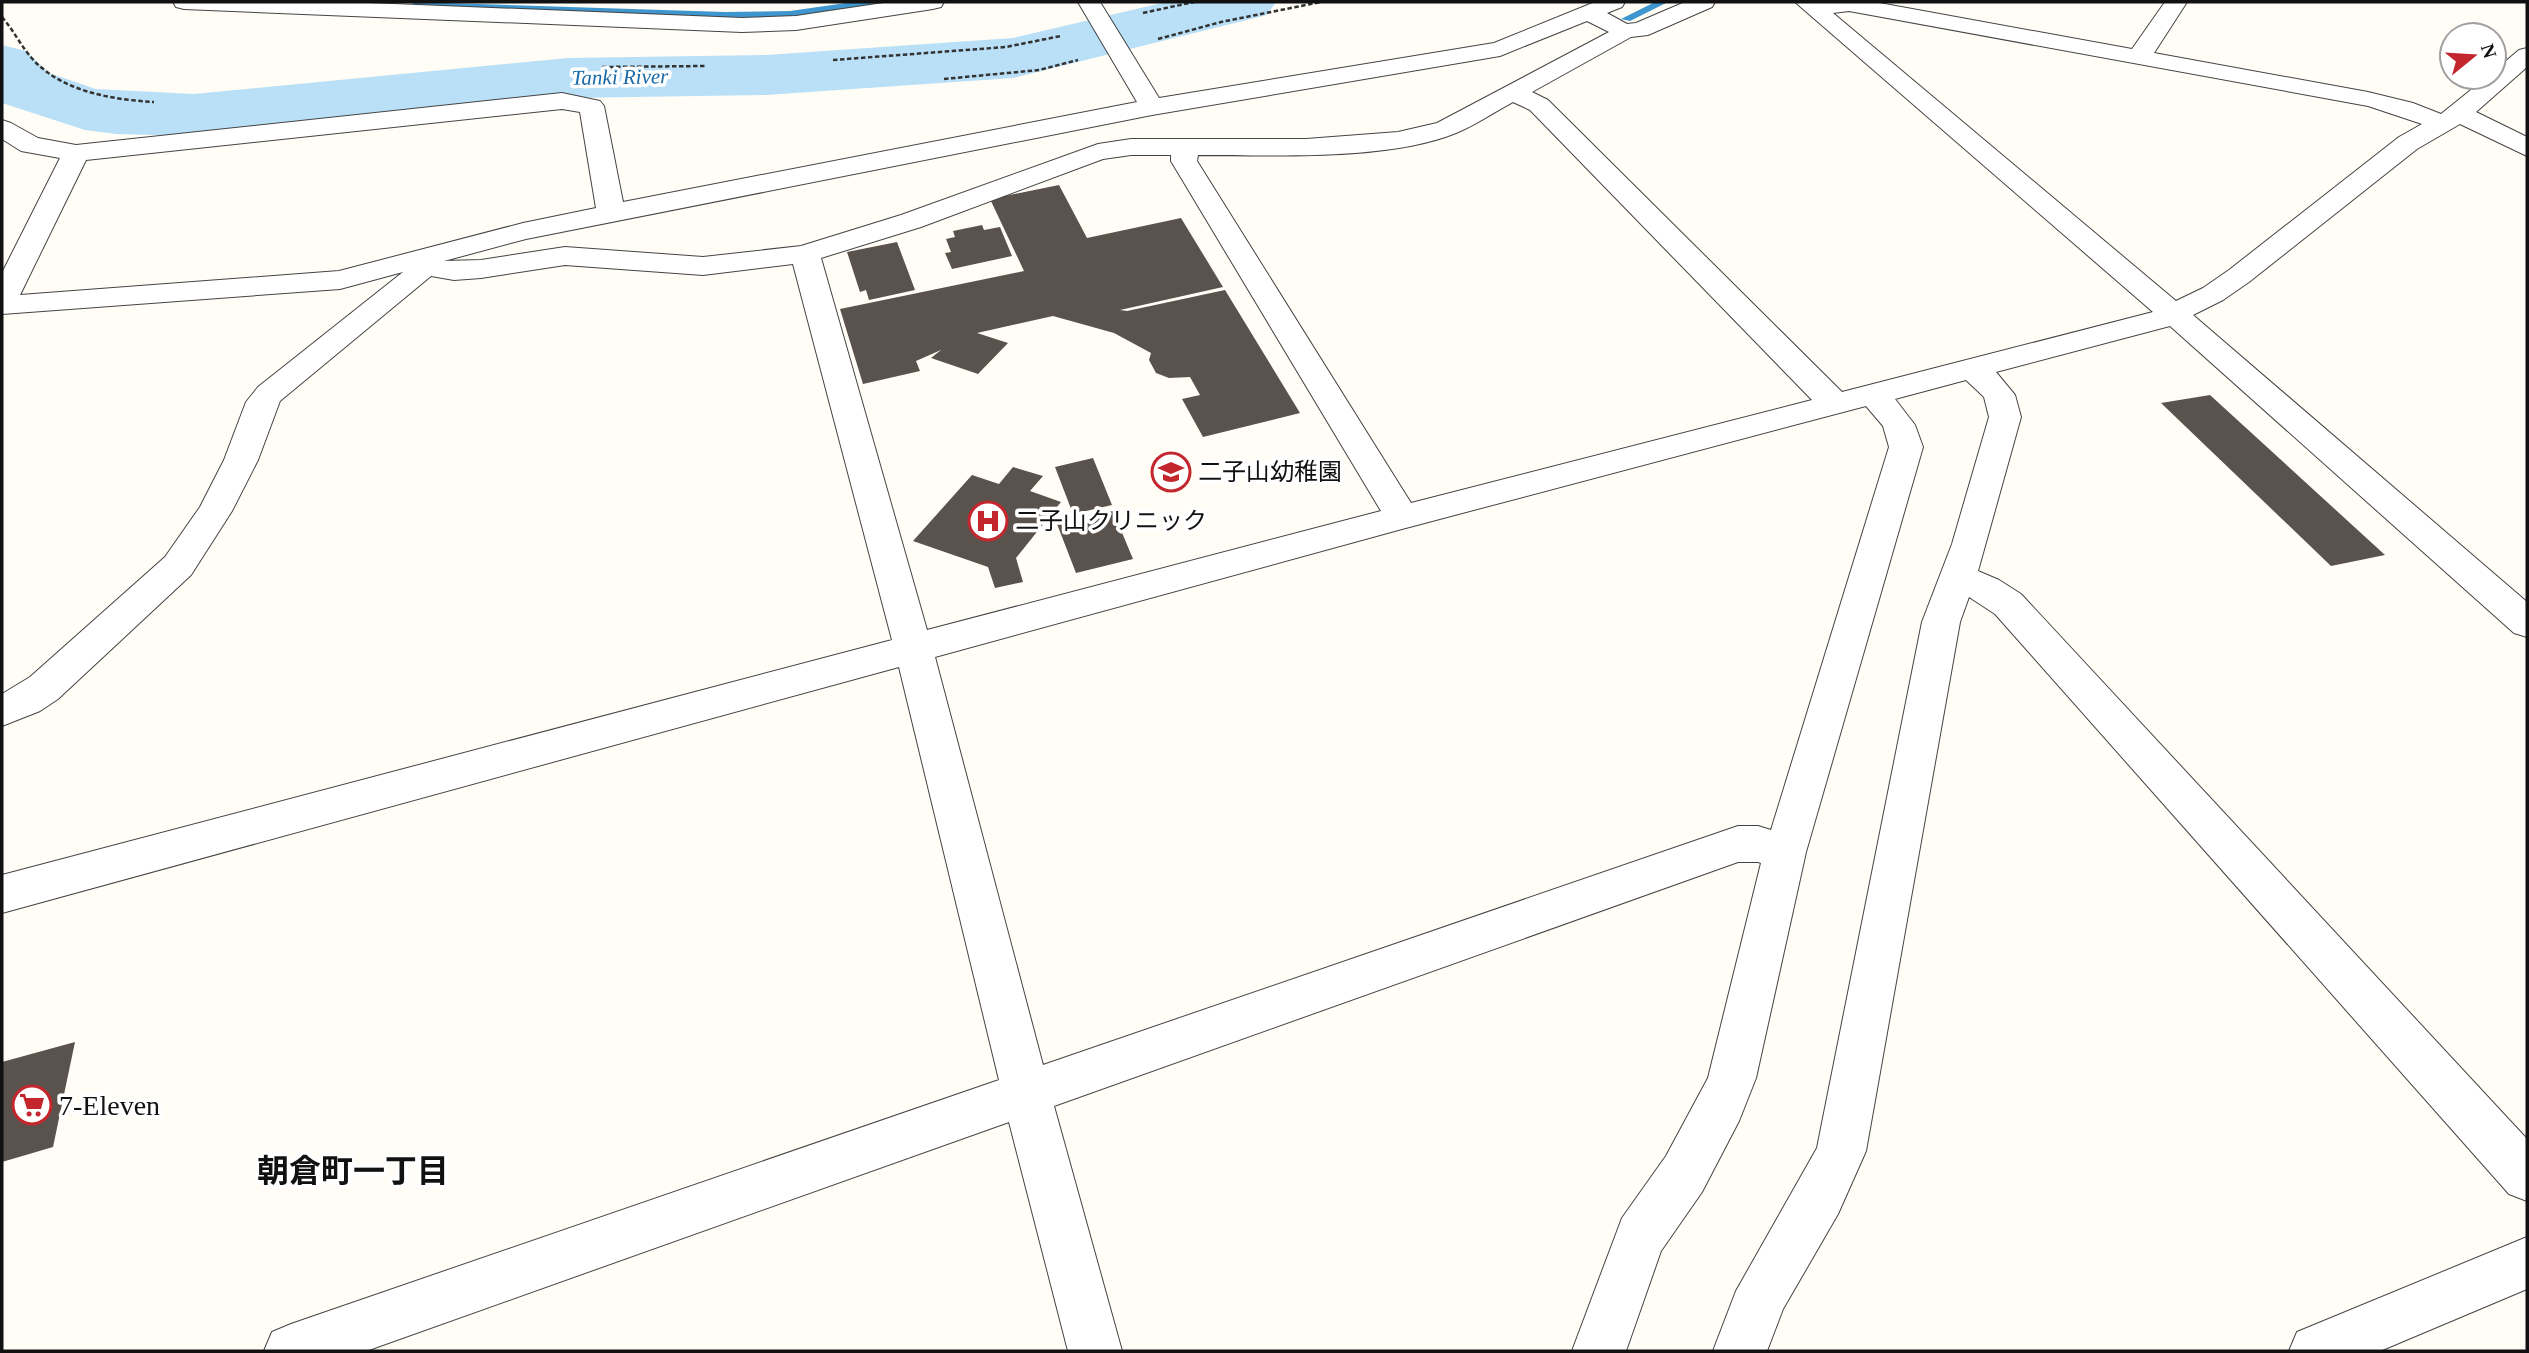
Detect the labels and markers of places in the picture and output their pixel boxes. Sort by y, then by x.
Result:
school or university icon: 二子山幼稚園 [1150,451,1192,493]
place label: 二子山幼稚園 [1198,459,1342,485]
hospital icon: 二子山クリニック [967,500,1009,542]
place label: 二子山クリニック [1015,508,1207,534]
supermarket icon: 7-Eleven [11,1084,53,1126]
place label: 7-Eleven [59,1090,160,1121]

